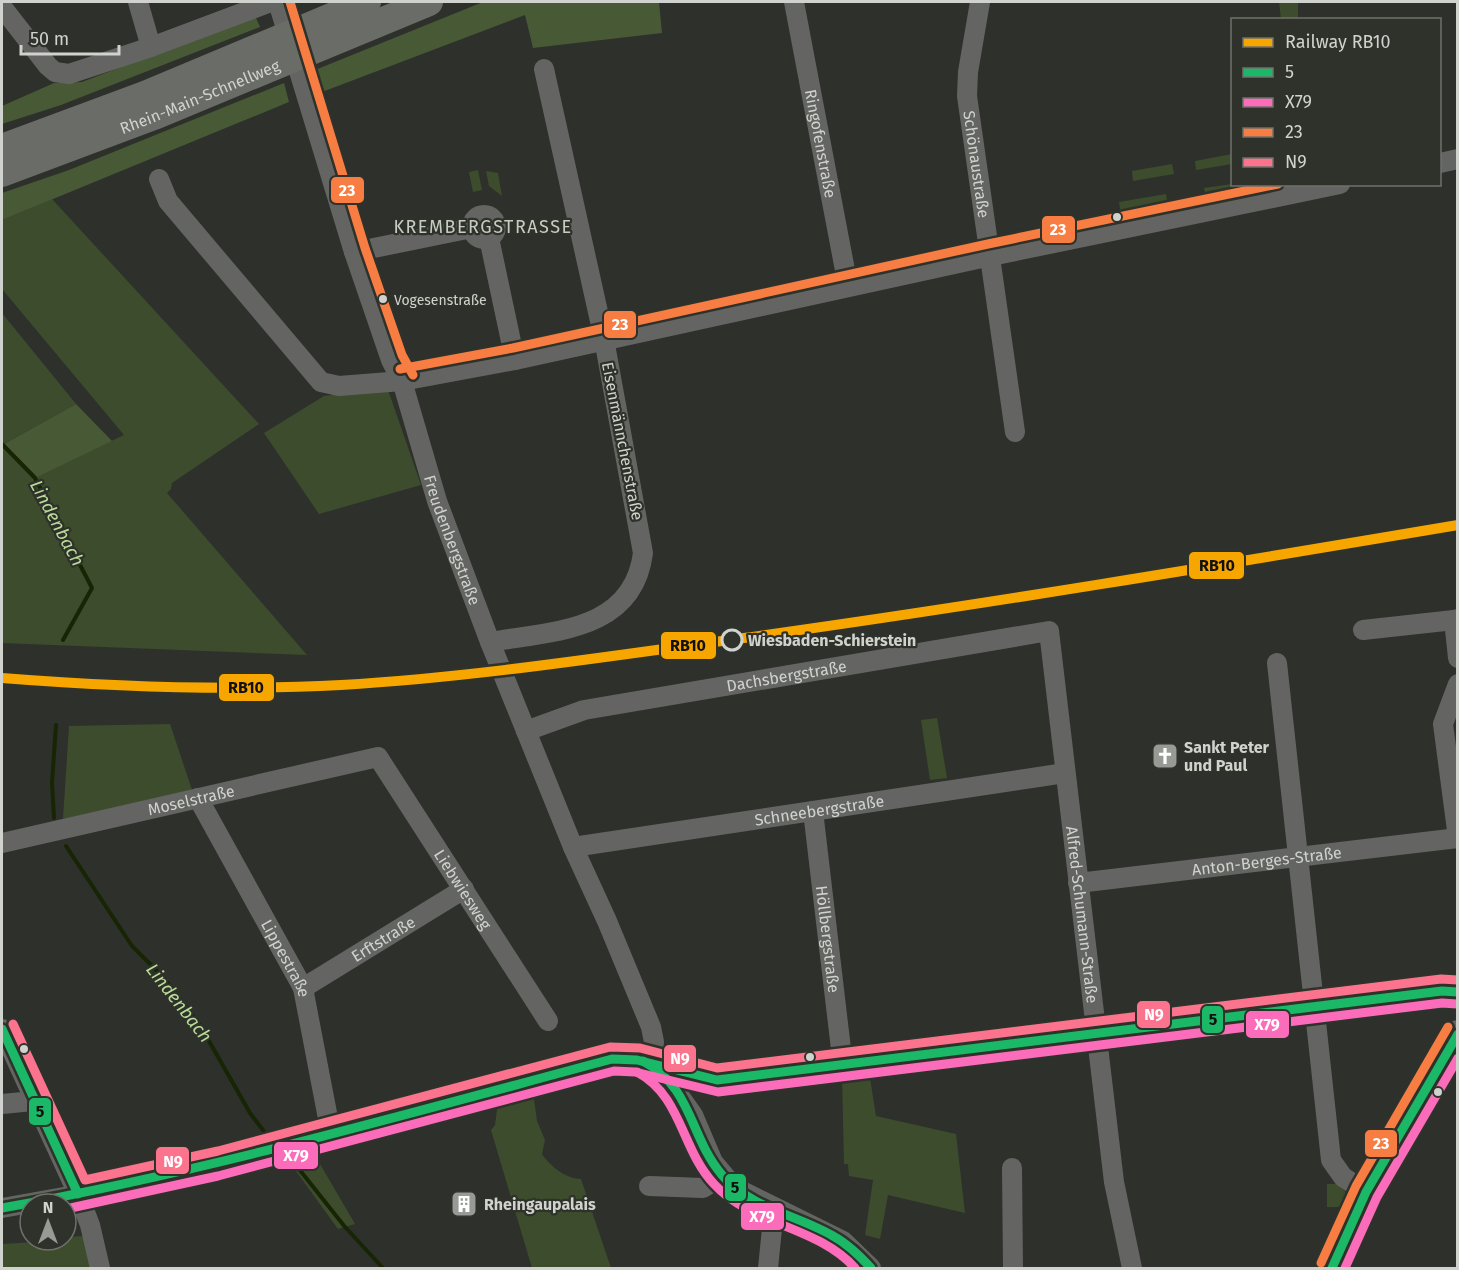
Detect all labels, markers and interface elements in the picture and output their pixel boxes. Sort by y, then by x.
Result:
scale bar [21,18,118,56]
legend [1231,18,1441,186]
text: 50 m [30,28,69,50]
text: Railway RB10 [1285,31,1391,53]
street label: Rhein-Main-Schnellweg [117,56,283,138]
text: 5 [1285,61,1294,83]
street label: Ringofenstraße [801,88,840,199]
text: X79 [1285,91,1312,113]
street label: Schönaustraße [959,109,993,219]
text: 23 [1285,121,1303,143]
text: N9 [1285,151,1307,173]
line badge: 23 [330,176,365,204]
text: 23 [339,181,355,200]
unlabelled marker [1111,211,1123,223]
line badge: 23 [1041,215,1076,244]
district label: KREMBERGSTRASSE [393,216,573,238]
text: 23 [1050,220,1066,239]
place label: Vogesenstraße [394,292,487,309]
marker: Vogesenstraße [377,293,389,305]
line badge: 23 [603,310,637,339]
text: 23 [612,315,628,334]
street label: Eisenmännchenstraße [598,360,647,522]
street label: Freudenbergstraße [420,473,484,608]
water label: Lindenbach [25,476,89,570]
line badge: RB10 [1188,551,1245,580]
text: RB10 [1199,556,1235,575]
marker: Wiesbaden-Schierstein [721,629,743,651]
line badge: RB10 [660,631,717,660]
place label: Wiesbaden-Schierstein [748,631,916,650]
text: RB10 [670,636,706,655]
street label: Dachsbergstraße [725,657,848,696]
line badge: RB10 [218,673,275,702]
text: RB10 [228,678,264,697]
place label: Sankt Peter und Paul [1184,738,1270,775]
church icon: Sankt Peter und Paul [1150,741,1180,771]
street label: Moselstraße [146,781,237,819]
street label: Schneebergstraße [753,791,885,830]
street label: Alfred-Schumann-Straße [1062,825,1102,1004]
street label: Anton-Berges-Straße [1191,843,1343,879]
street label: Liebwiesweg [430,846,496,934]
street label: Höllbergstraße [812,884,843,994]
street label: Erftstraße [348,912,419,966]
street label: Lippestraße [257,916,314,999]
water label: Lindenbach [141,959,217,1047]
line badge: N9 [1136,1000,1171,1029]
text: N9 [1144,1005,1164,1024]
line badge: 5 [1201,1005,1224,1034]
text: 5 [1209,1010,1218,1029]
line badge: X79 [1245,1010,1290,1039]
text: X79 [1253,1015,1280,1034]
unlabelled marker [18,1043,30,1055]
line badge: N9 [663,1044,697,1073]
text: N9 [670,1049,690,1068]
unlabelled marker [804,1051,816,1063]
unlabelled marker [1432,1086,1444,1098]
line badge: 5 [28,1097,52,1126]
text: 5 [36,1102,45,1121]
line badge: 23 [1364,1129,1398,1158]
text: 23 [1373,1134,1389,1153]
line badge: X79 [273,1141,319,1170]
line badge: N9 [155,1146,190,1175]
text: X79 [282,1146,309,1165]
text: N9 [163,1152,183,1171]
line badge: 5 [724,1173,747,1202]
text: 5 [731,1178,740,1197]
building icon: Rheingaupalais [449,1189,479,1219]
north arrow [18,1192,78,1252]
place label: Rheingaupalais [484,1195,596,1214]
text: N [43,1198,53,1217]
line badge: X79 [740,1202,785,1231]
text: X79 [748,1207,775,1226]

